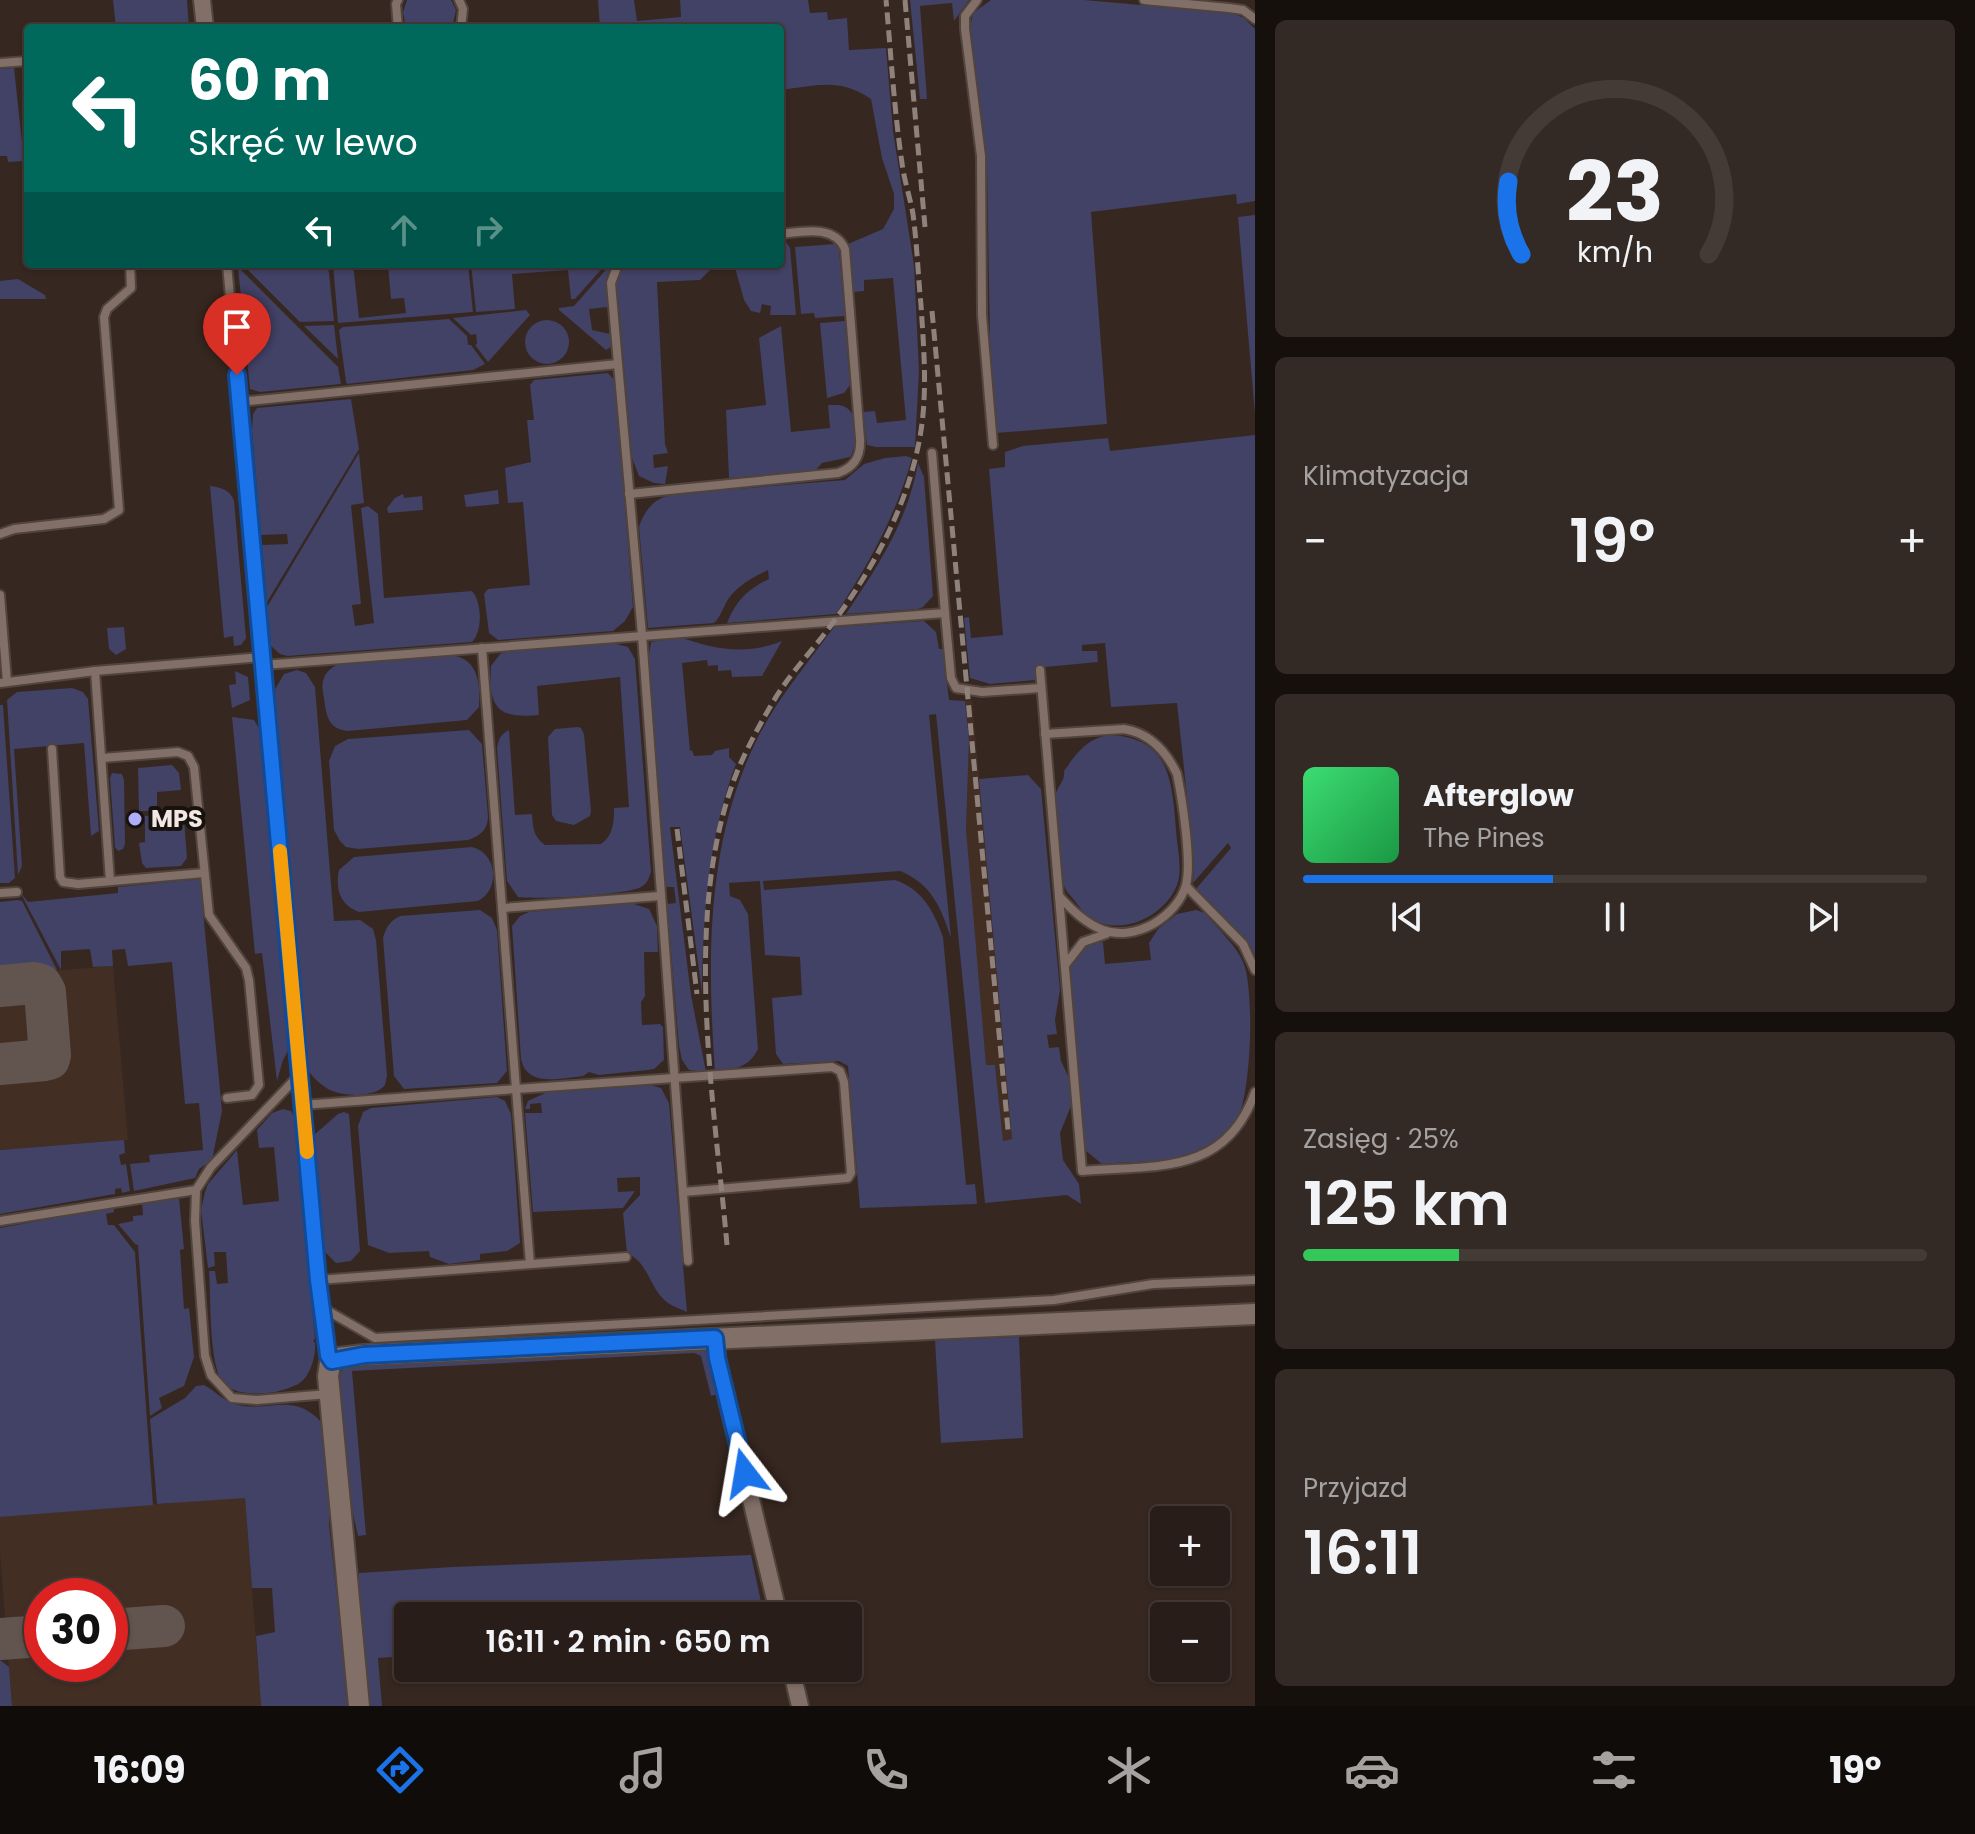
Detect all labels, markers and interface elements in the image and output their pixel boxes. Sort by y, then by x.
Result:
text: 60 m [188,41,331,120]
icon: left [56,56,160,160]
text: Skręć w lewo [188,117,418,168]
text: 23 [1566,133,1664,249]
icon: left [298,208,342,252]
icon: ahead [382,208,426,252]
icon: right [466,208,510,252]
text: km/h [1577,232,1653,272]
pin [203,293,271,375]
icon: arrive [215,305,259,349]
text: Klimatyzacja [1303,458,1469,494]
text: 19° [1569,499,1655,583]
text: − [1303,511,1327,572]
text: + [1897,511,1927,572]
text: Afterglow [1423,774,1574,817]
place label: MPS [151,802,203,835]
marker: MPS [126,810,144,828]
text: The Pines [1423,820,1545,856]
icon: previous [1385,895,1429,939]
icon: pause [1593,895,1637,939]
icon: next [1801,895,1845,939]
text: Zasięg · 25% [1303,1121,1459,1157]
text: 125 km [1303,1162,1510,1246]
position arrow [703,1431,787,1515]
text: Przyjazd [1303,1470,1408,1506]
map controls [1150,1506,1230,1682]
button: + [1150,1506,1230,1586]
text: 16:11 [1303,1511,1422,1595]
speed limit sign: 30 [24,1578,128,1682]
button: − [1150,1602,1230,1682]
text: 16:11 · 2 min · 650 m [486,1620,770,1663]
icon: directions [372,1742,428,1798]
icon: music [615,1742,671,1798]
icon: phone [858,1742,914,1798]
icon: climate [1101,1742,1157,1798]
icon: car [1344,1742,1400,1798]
icon: filters [1586,1742,1642,1798]
text: 16:09 [93,1745,186,1796]
text: 19° [1829,1745,1882,1796]

